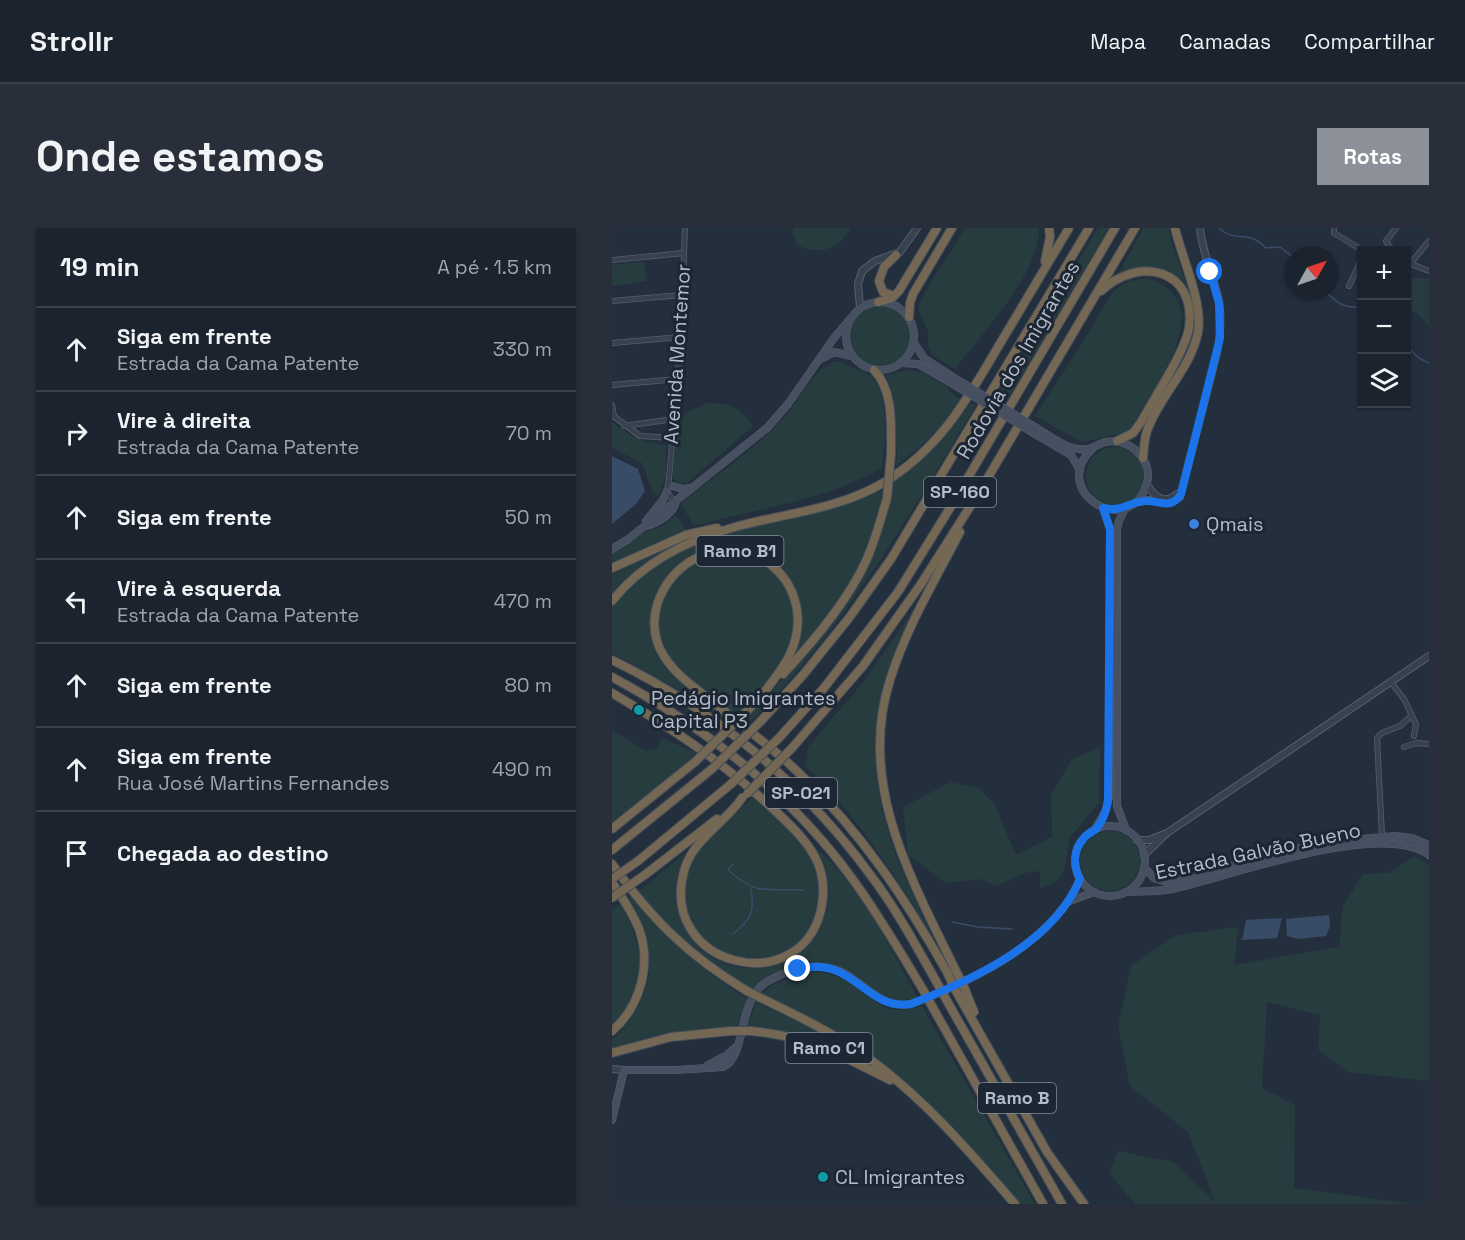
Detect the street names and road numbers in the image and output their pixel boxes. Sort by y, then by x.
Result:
street label: Rodovia dos Imigrantes [951,256,1085,464]
street label: Avenida Montemor [658,263,696,445]
road number: SP-160 [924,477,996,507]
road number: Ramo B1 [696,536,784,566]
road number: SP-021 [765,778,837,808]
street label: Estrada Galvão Bueno [1153,817,1363,885]
road number: Ramo C1 [786,1033,872,1063]
road number: Ramo B [978,1083,1056,1113]

